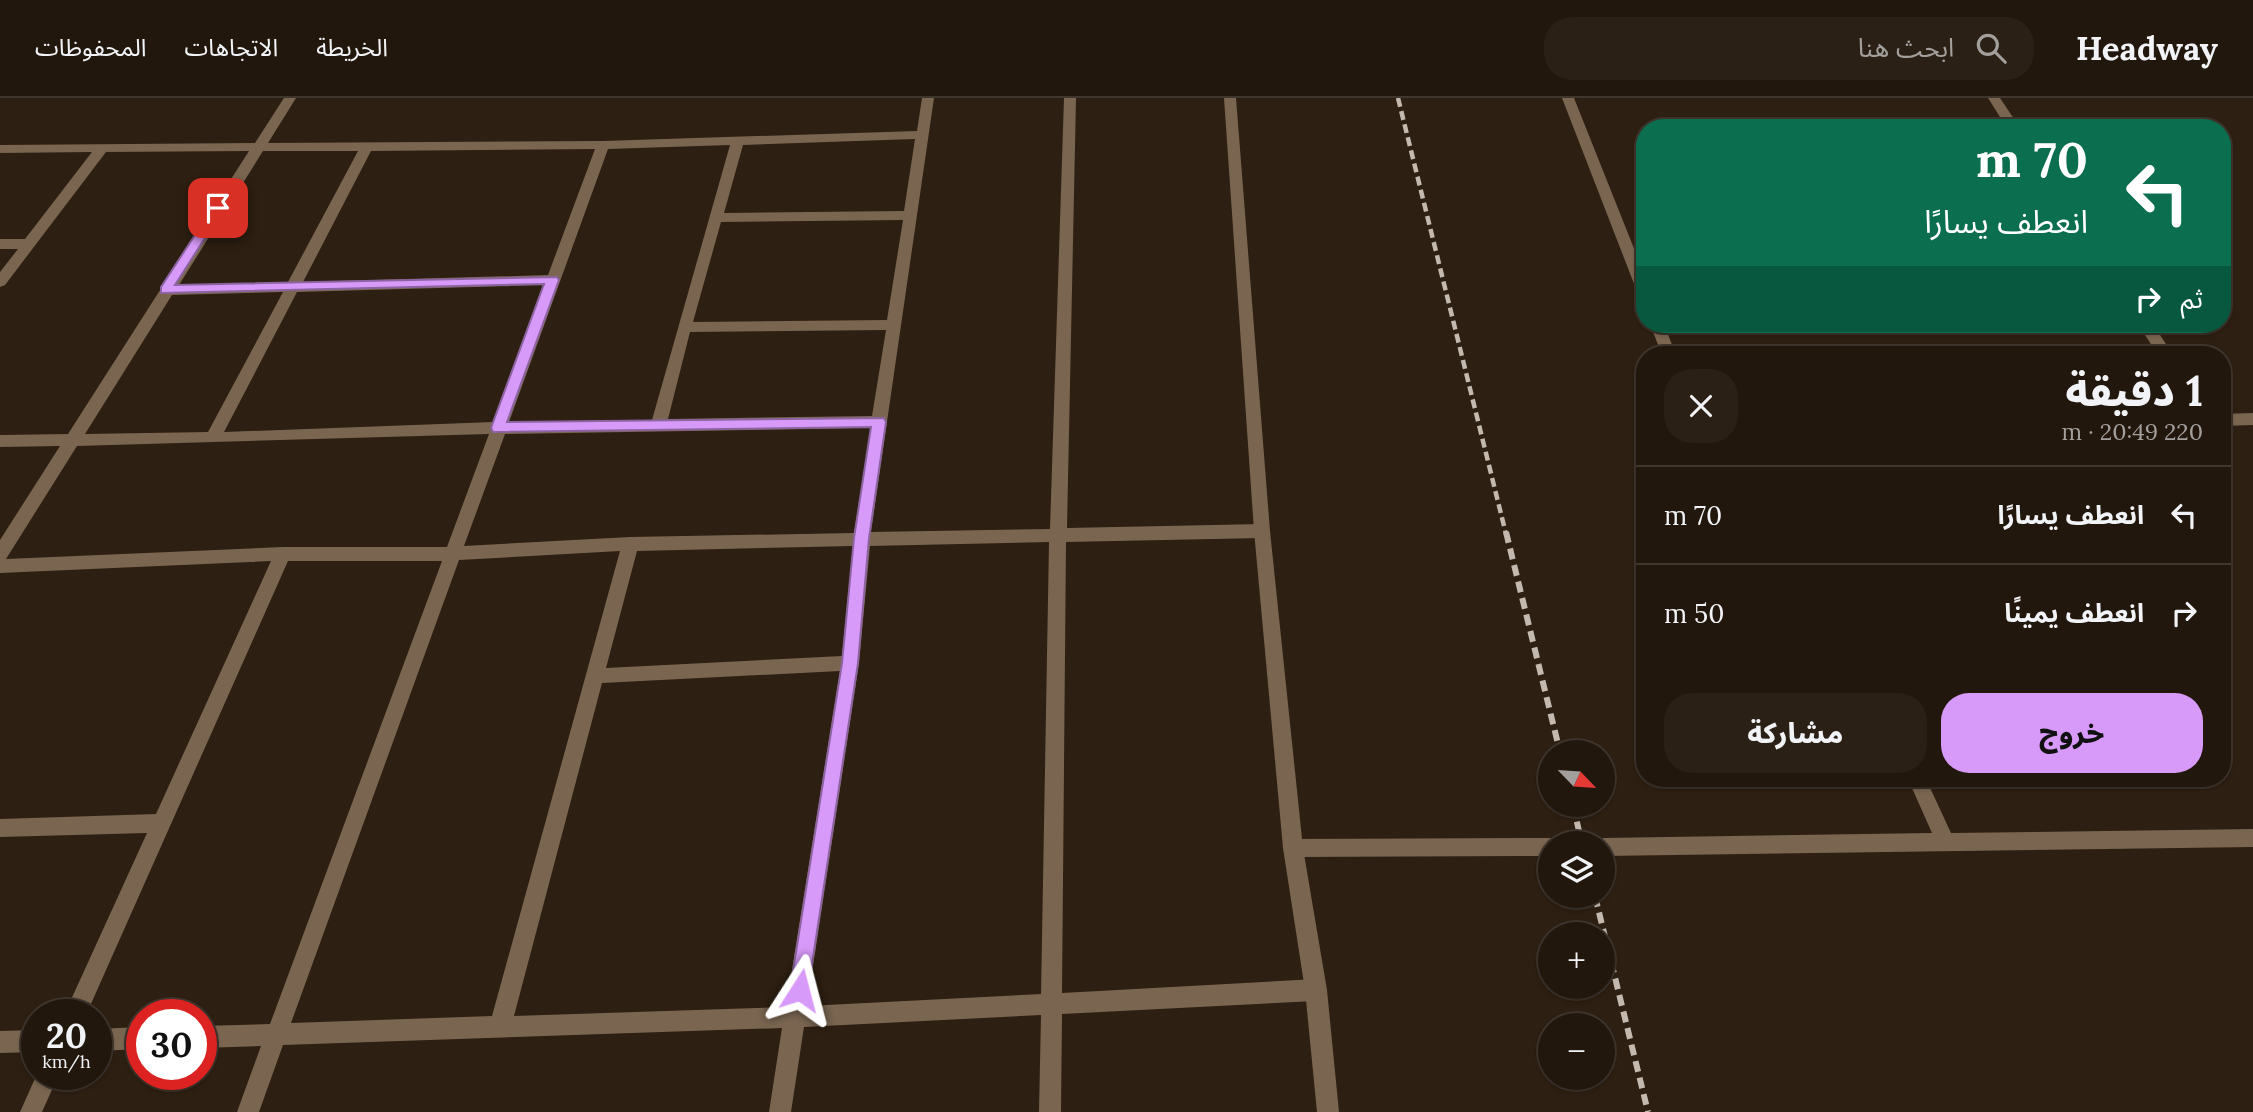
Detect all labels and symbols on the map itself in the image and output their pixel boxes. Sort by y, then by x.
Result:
pin [188,178,248,238]
north arrow [1538,740,1615,817]
position arrow [763,953,837,1027]
speed limit sign: 30 [126,999,217,1090]

